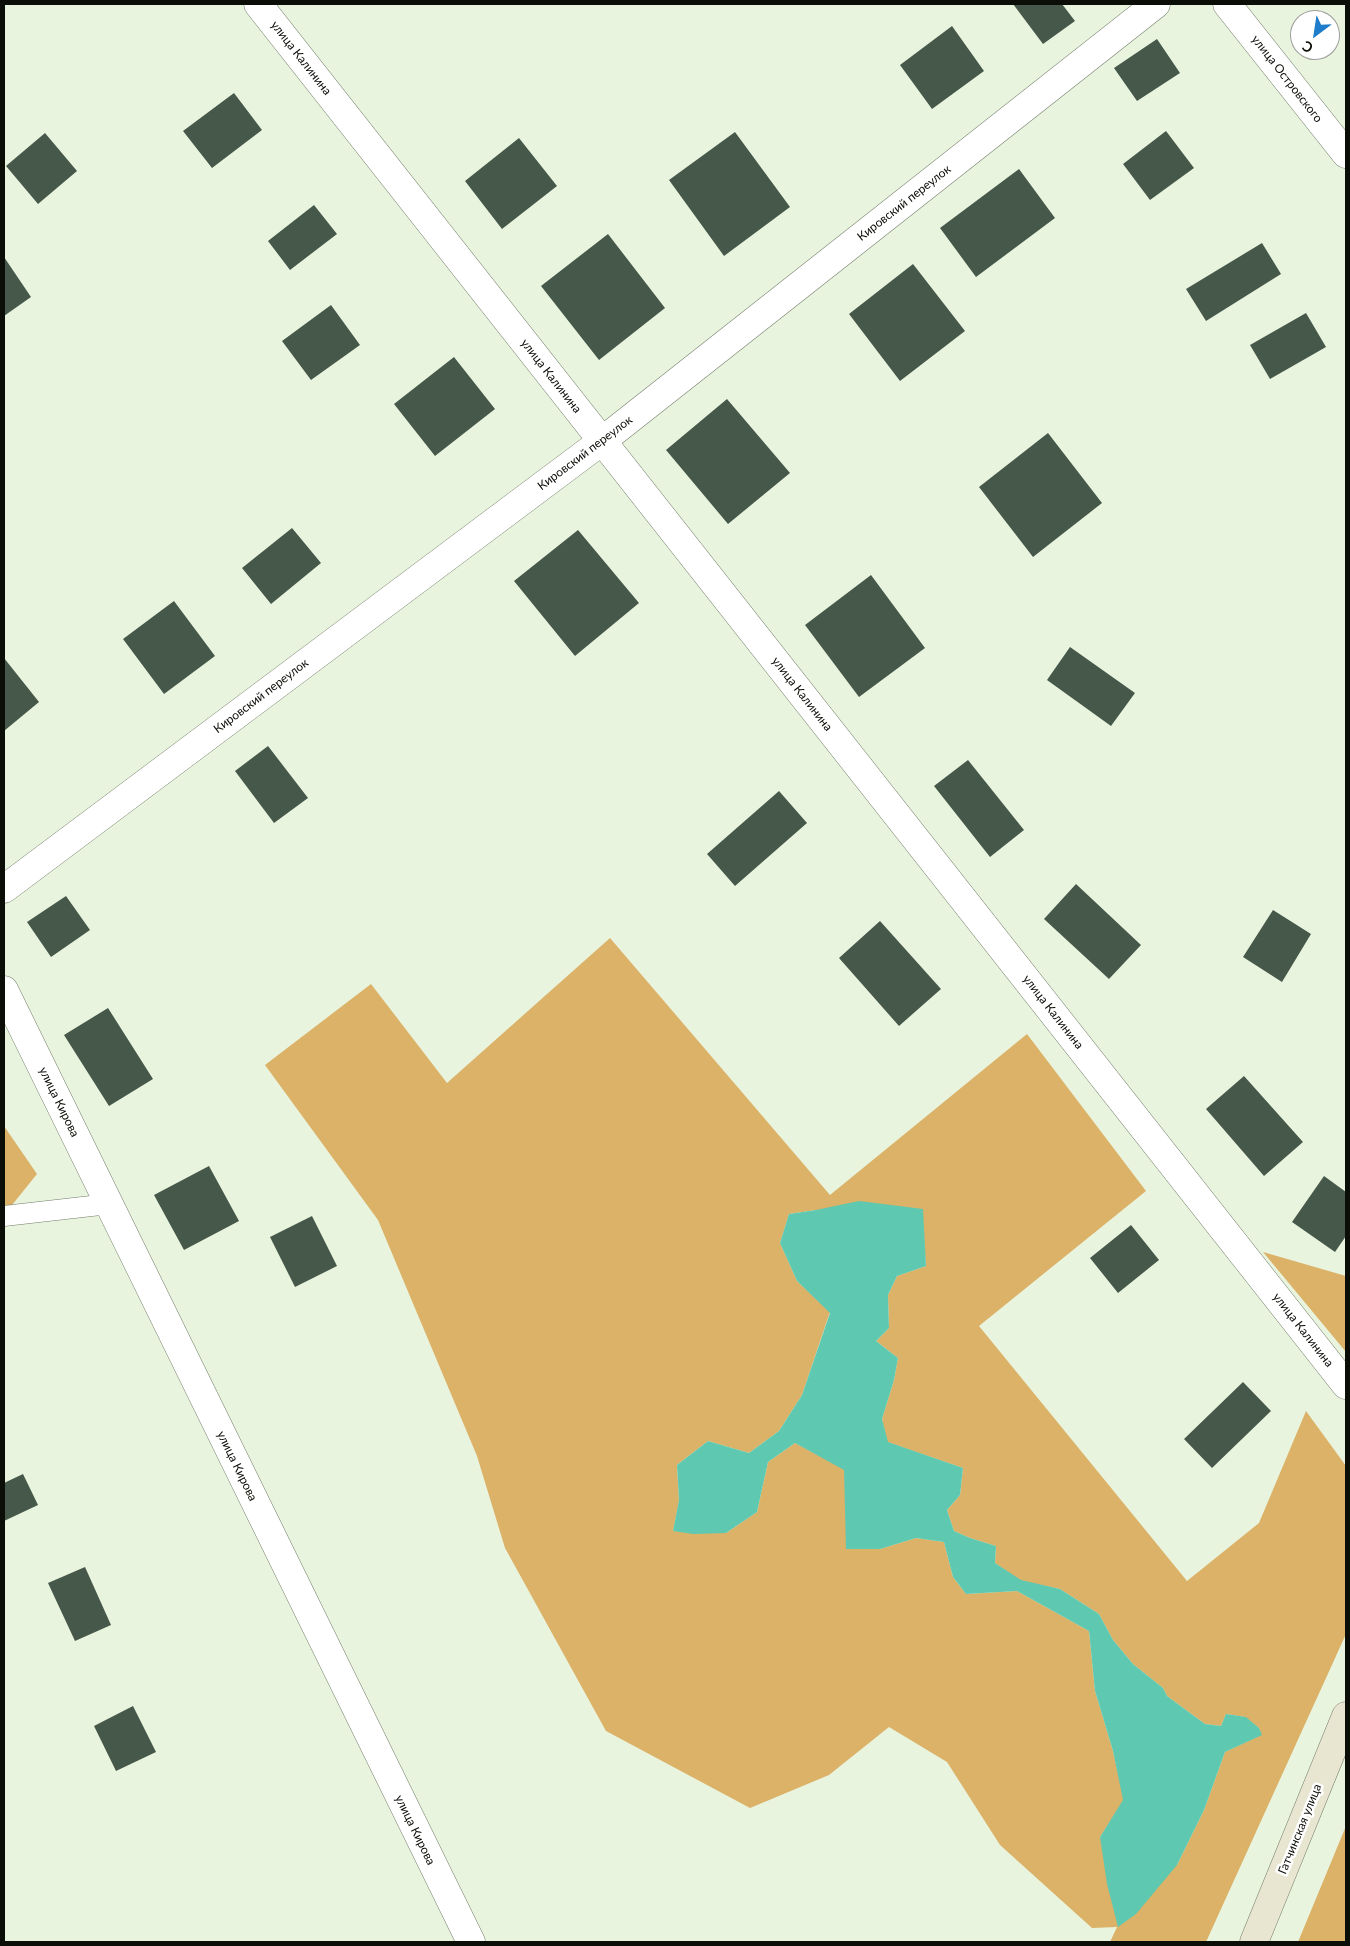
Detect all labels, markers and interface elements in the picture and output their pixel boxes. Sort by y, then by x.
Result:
north arrow [1290,10,1340,60]
street label: улица Калинина [268,18,334,98]
street label: улица Островского [1249,33,1325,125]
text: С [1299,38,1316,57]
street label: Кировский переулок [854,162,954,244]
street label: улица Калинина [518,336,584,416]
street label: Кировский переулок [535,413,635,493]
street label: улица Калинина [769,654,835,734]
street label: Кировский переулок [211,656,311,736]
street label: улица Калинина [1020,972,1086,1052]
street label: улица Кирова [36,1065,82,1139]
street label: улица Калинина [1270,1290,1336,1370]
street label: улица Кирова [214,1429,260,1503]
street label: Гатчинская улица [1275,1782,1325,1876]
street label: улица Кирова [392,1793,438,1867]

